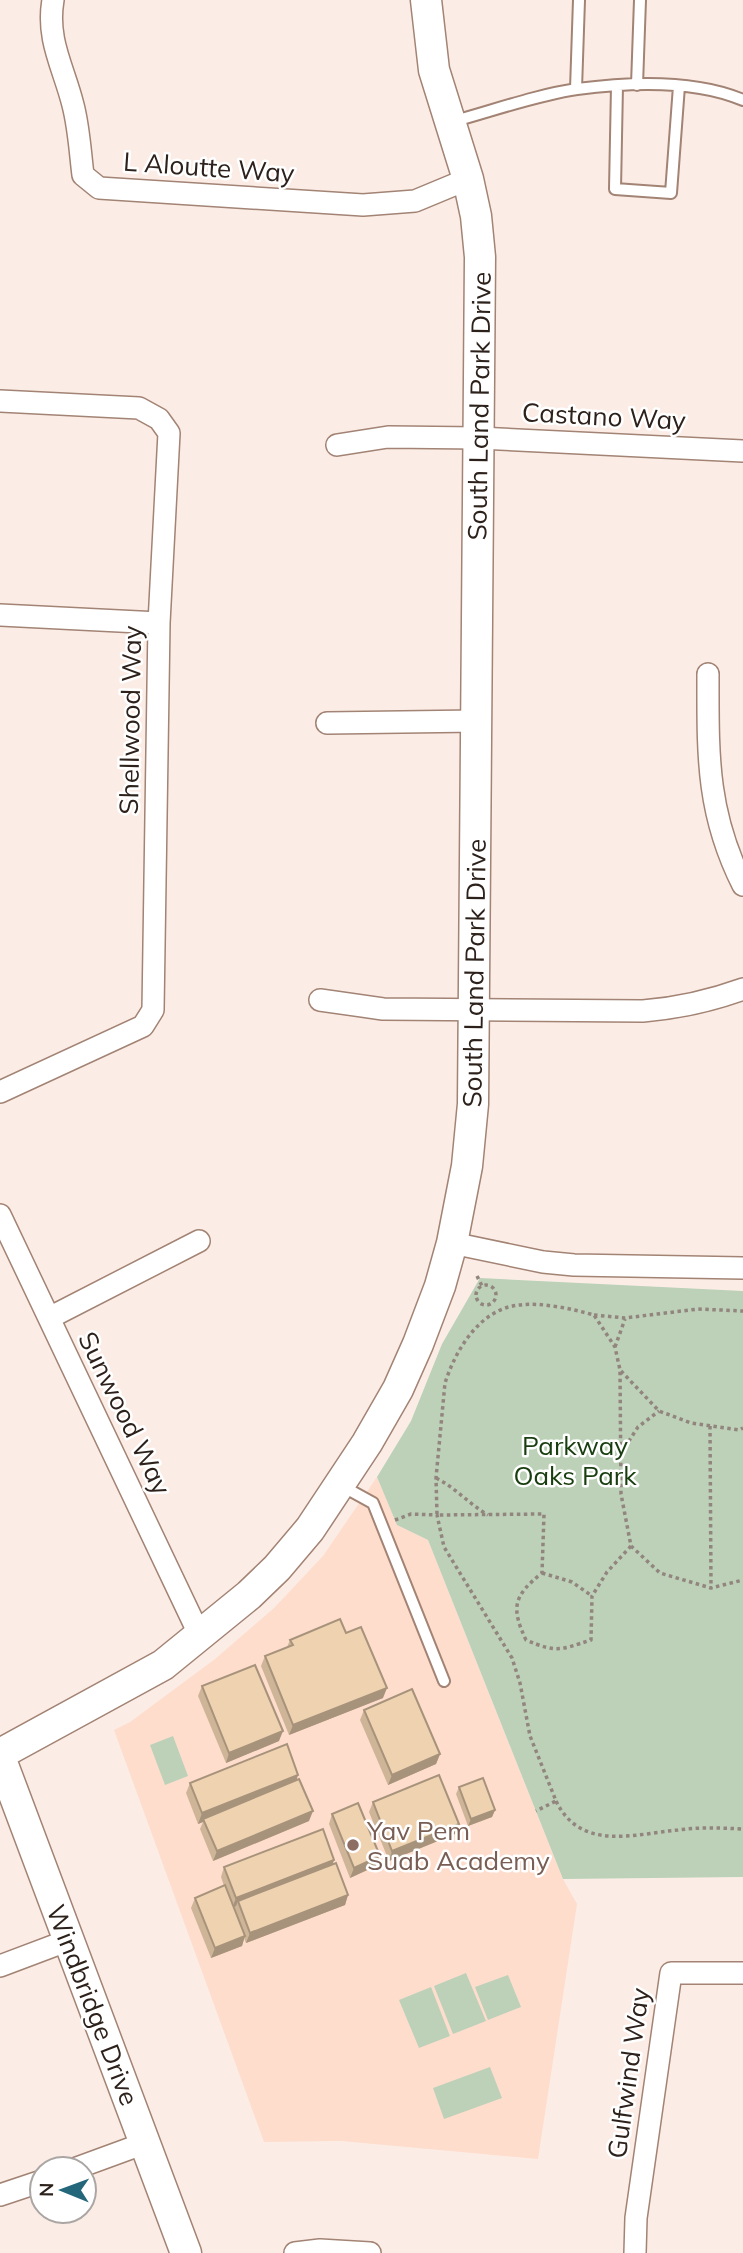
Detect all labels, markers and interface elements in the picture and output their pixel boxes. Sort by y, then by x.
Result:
street label: L Aloutte Way [122,145,296,189]
street label: South Land Park Drive [460,271,498,541]
street label: Castano Way [521,395,687,437]
street label: Shellwood Way [112,625,148,815]
street label: South Land Park Drive [455,838,493,1108]
street label: Sunwood Way [71,1326,179,1500]
park label: Parkway Oaks Park [513,1429,637,1492]
place label: Yav Pem Suab Academy [366,1814,550,1877]
marker: Yav Pem Suab Academy [345,1837,361,1853]
street label: Windbridge Drive [40,1900,146,2110]
street label: Gulfwind Way [600,1985,656,2160]
north arrow [28,2155,98,2225]
text: N [34,2182,58,2197]

